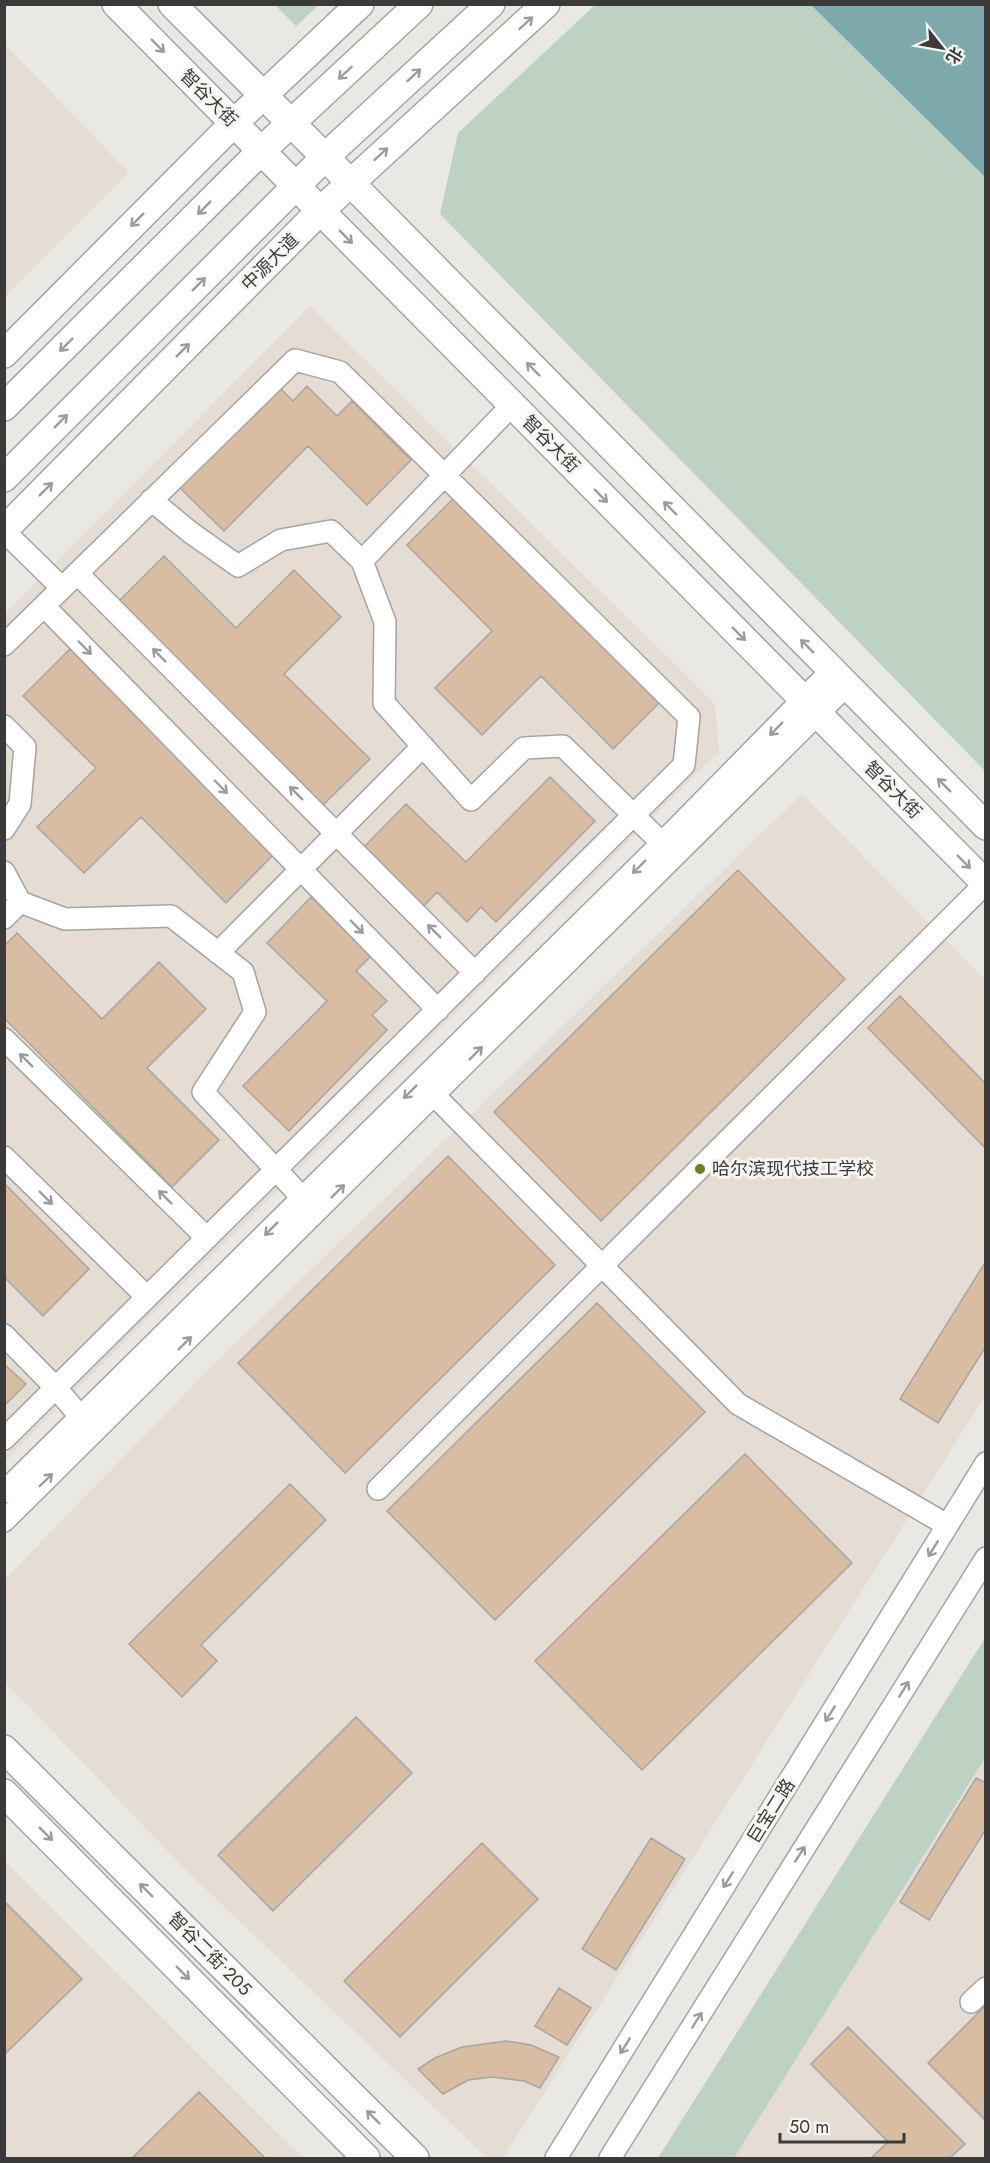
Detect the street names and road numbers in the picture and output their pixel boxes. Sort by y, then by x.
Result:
street label: 智谷大街 [174,63,244,133]
street label: 中源大道 [235,227,305,297]
street label: 智谷大街 [516,409,586,479]
street label: 智谷大街 [858,755,928,825]
street label: 巨宝二路 [741,1774,801,1848]
street label: 智谷二街•205 [162,1906,258,2002]

